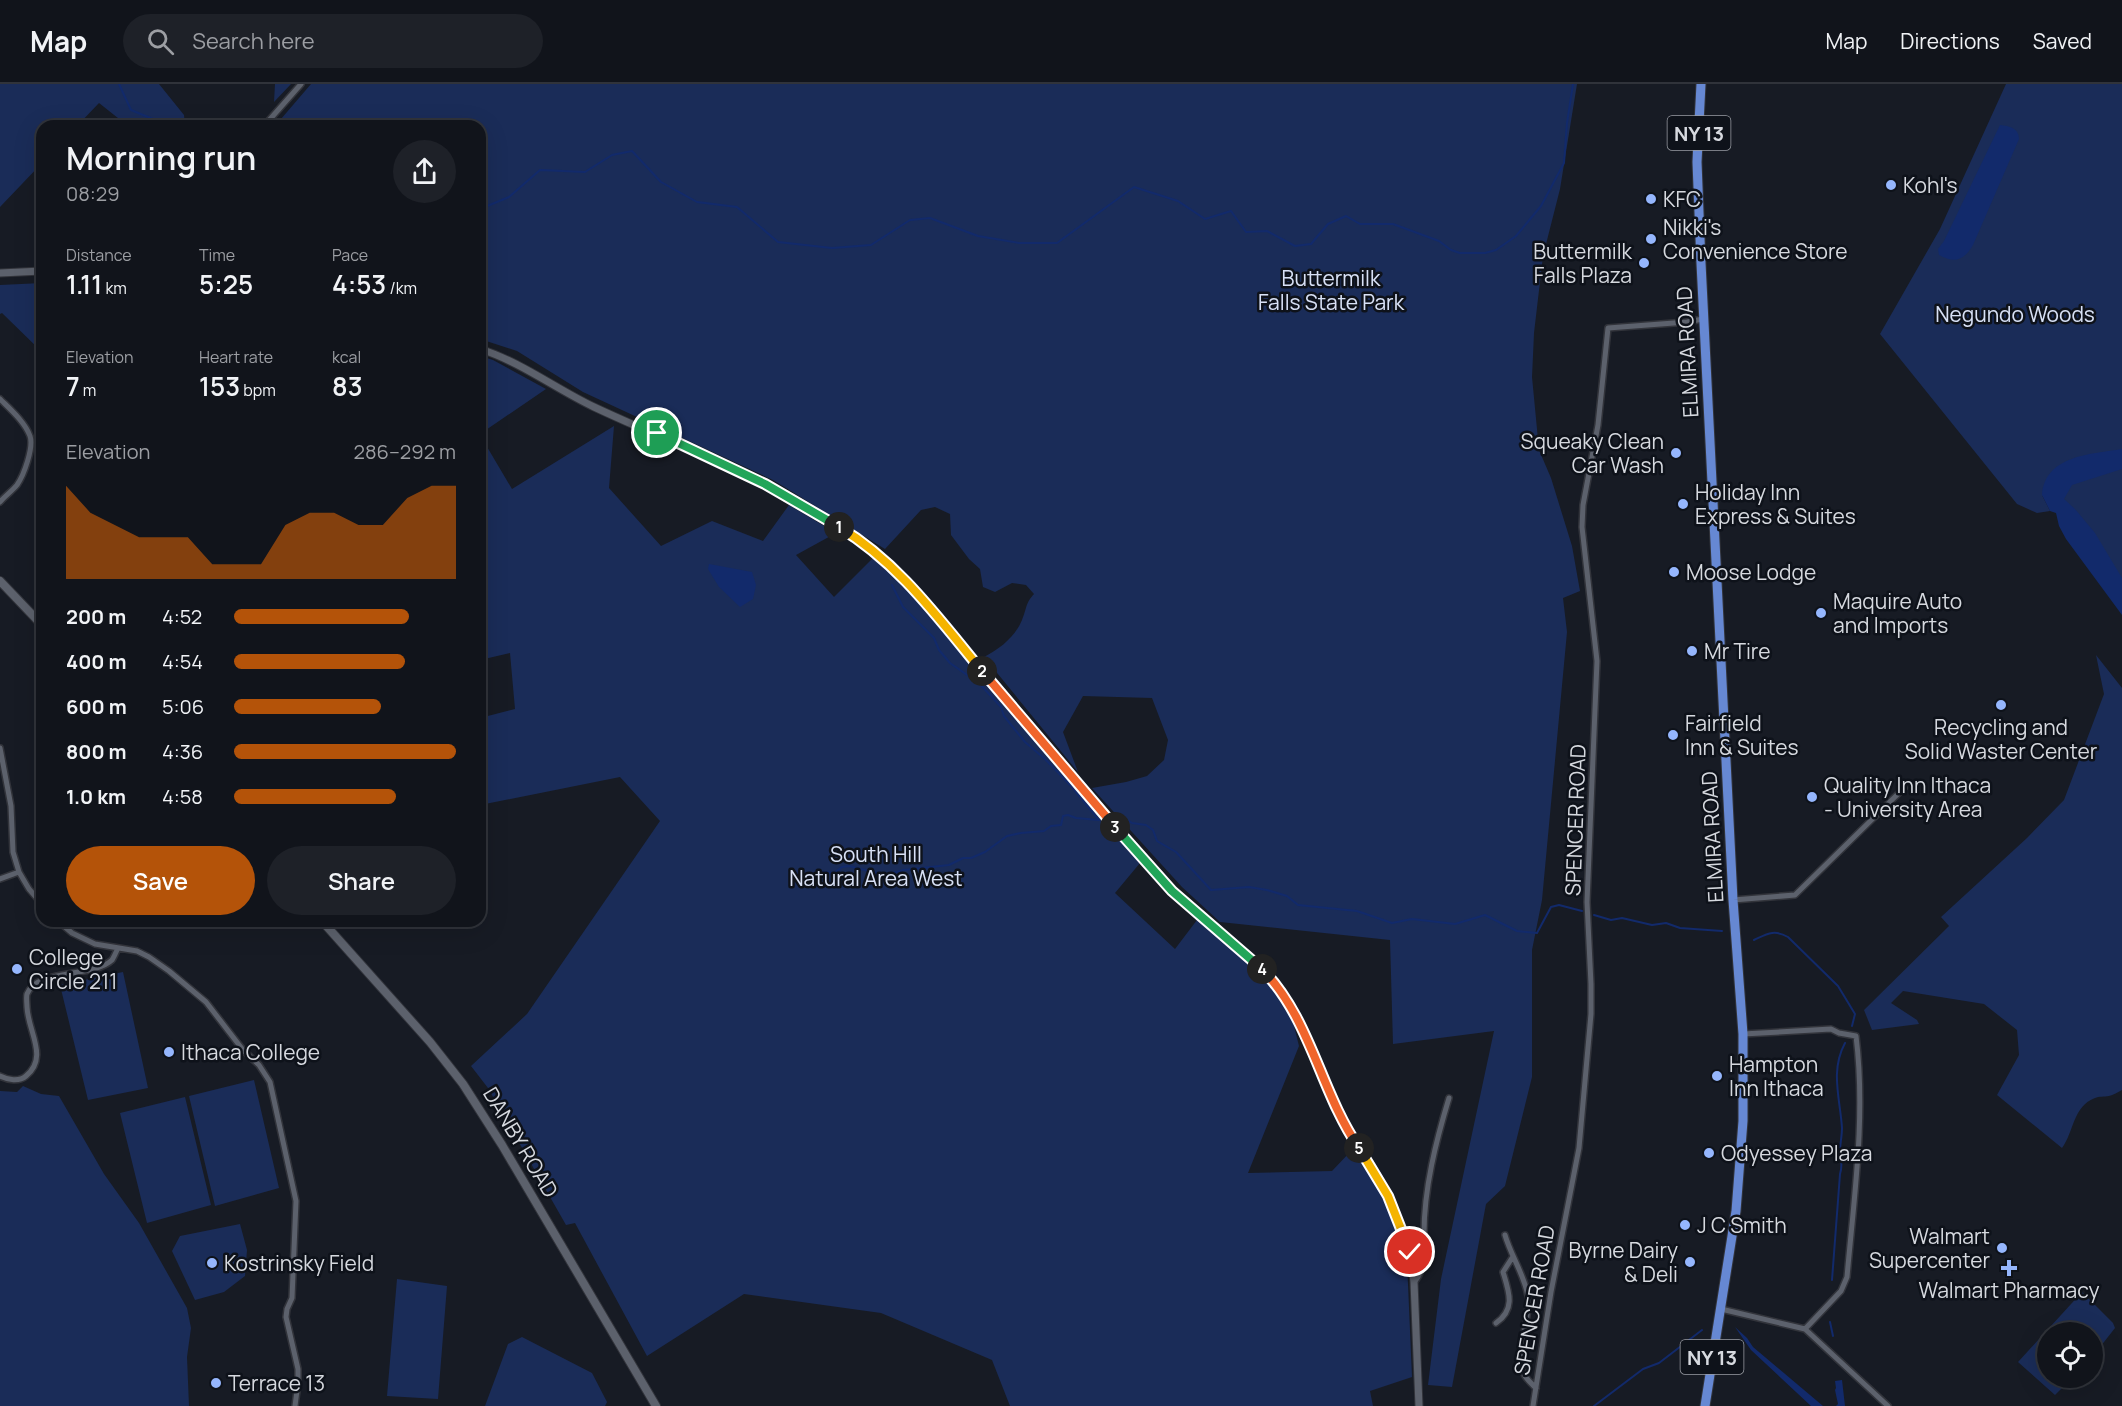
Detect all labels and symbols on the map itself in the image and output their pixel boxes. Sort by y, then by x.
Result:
road number: NY 13 [1668,116,1730,150]
place label: Kohl's [1903,171,1958,199]
marker: Kohl's [1884,178,1898,192]
place label: KFC [1663,185,1701,213]
marker: KFC [1644,192,1658,206]
place label: Nikki's Convenience Store [1663,213,1848,265]
marker: Nikki's Convenience Store [1644,232,1658,246]
place label: Buttermilk Falls Plaza [1533,237,1633,289]
marker: Buttermilk Falls Plaza [1637,256,1651,270]
park label: Buttermilk Falls State Park [1258,264,1405,316]
street label: ELMIRA ROAD [1670,286,1704,418]
park label: Negundo Woods [1935,300,2095,328]
pin [631,407,682,458]
place label: Squeaky Clean Car Wash [1521,427,1664,479]
marker: Squeaky Clean Car Wash [1669,446,1683,460]
place label: Holiday Inn Express & Suites [1695,478,1856,530]
marker: Holiday Inn Express & Suites [1676,497,1690,511]
pin: 1 [824,512,854,542]
place label: Moose Lodge [1686,558,1816,586]
marker: Moose Lodge [1667,565,1681,579]
place label: Maquire Auto and Imports [1833,587,1962,639]
marker: Maquire Auto and Imports [1814,606,1828,620]
place label: Mr Tire [1704,637,1771,665]
marker: Mr Tire [1685,644,1699,658]
pin: 2 [967,656,997,686]
marker: Recycling and Solid Waster Center [1994,698,2008,712]
place label: Fairfield Inn & Suites [1685,709,1799,761]
place label: Recycling and Solid Waster Center [1905,713,2098,765]
marker: Fairfield Inn & Suites [1666,728,1680,742]
street label: SPENCER ROAD [1558,744,1592,896]
street label: ELMIRA ROAD [1695,771,1729,903]
place label: Quality Inn Ithaca - University Area [1824,771,1991,823]
marker: Quality Inn Ithaca - University Area [1805,790,1819,804]
pin: 3 [1100,812,1130,842]
park label: South Hill Natural Area West [789,840,963,892]
place label: College Circle 211 [29,943,117,995]
pin: 4 [1247,954,1277,984]
marker: College Circle 211 [10,962,24,976]
place label: Ithaca College [181,1038,320,1066]
marker: Ithaca College [162,1045,176,1059]
place label: Hampton Inn Ithaca [1729,1050,1824,1102]
marker: Hampton Inn Ithaca [1710,1069,1724,1083]
street label: DANBY ROAD [477,1082,565,1202]
pin: 5 [1344,1133,1374,1163]
place label: Odyessey Plaza [1721,1139,1872,1167]
marker: Odyessey Plaza [1702,1146,1716,1160]
place label: J C Smith [1697,1211,1787,1239]
marker: J C Smith [1678,1218,1692,1232]
place label: Walmart Supercenter [1869,1222,1990,1274]
street label: SPENCER ROAD [1507,1223,1561,1377]
pin [1384,1226,1435,1277]
place label: Byrne Dairy & Deli [1568,1236,1678,1288]
marker: Walmart Supercenter [1995,1241,2009,1255]
place label: Kostrinsky Field [224,1249,374,1277]
marker: Byrne Dairy & Deli [1683,1255,1697,1269]
marker: Kostrinsky Field [205,1256,219,1270]
marker: Walmart Pharmacy [2002,1261,2016,1275]
place label: Walmart Pharmacy [1918,1276,2100,1304]
road number: NY 13 [1680,1340,1744,1374]
place label: Terrace 13 [228,1369,325,1397]
marker: Terrace 13 [209,1376,223,1390]

